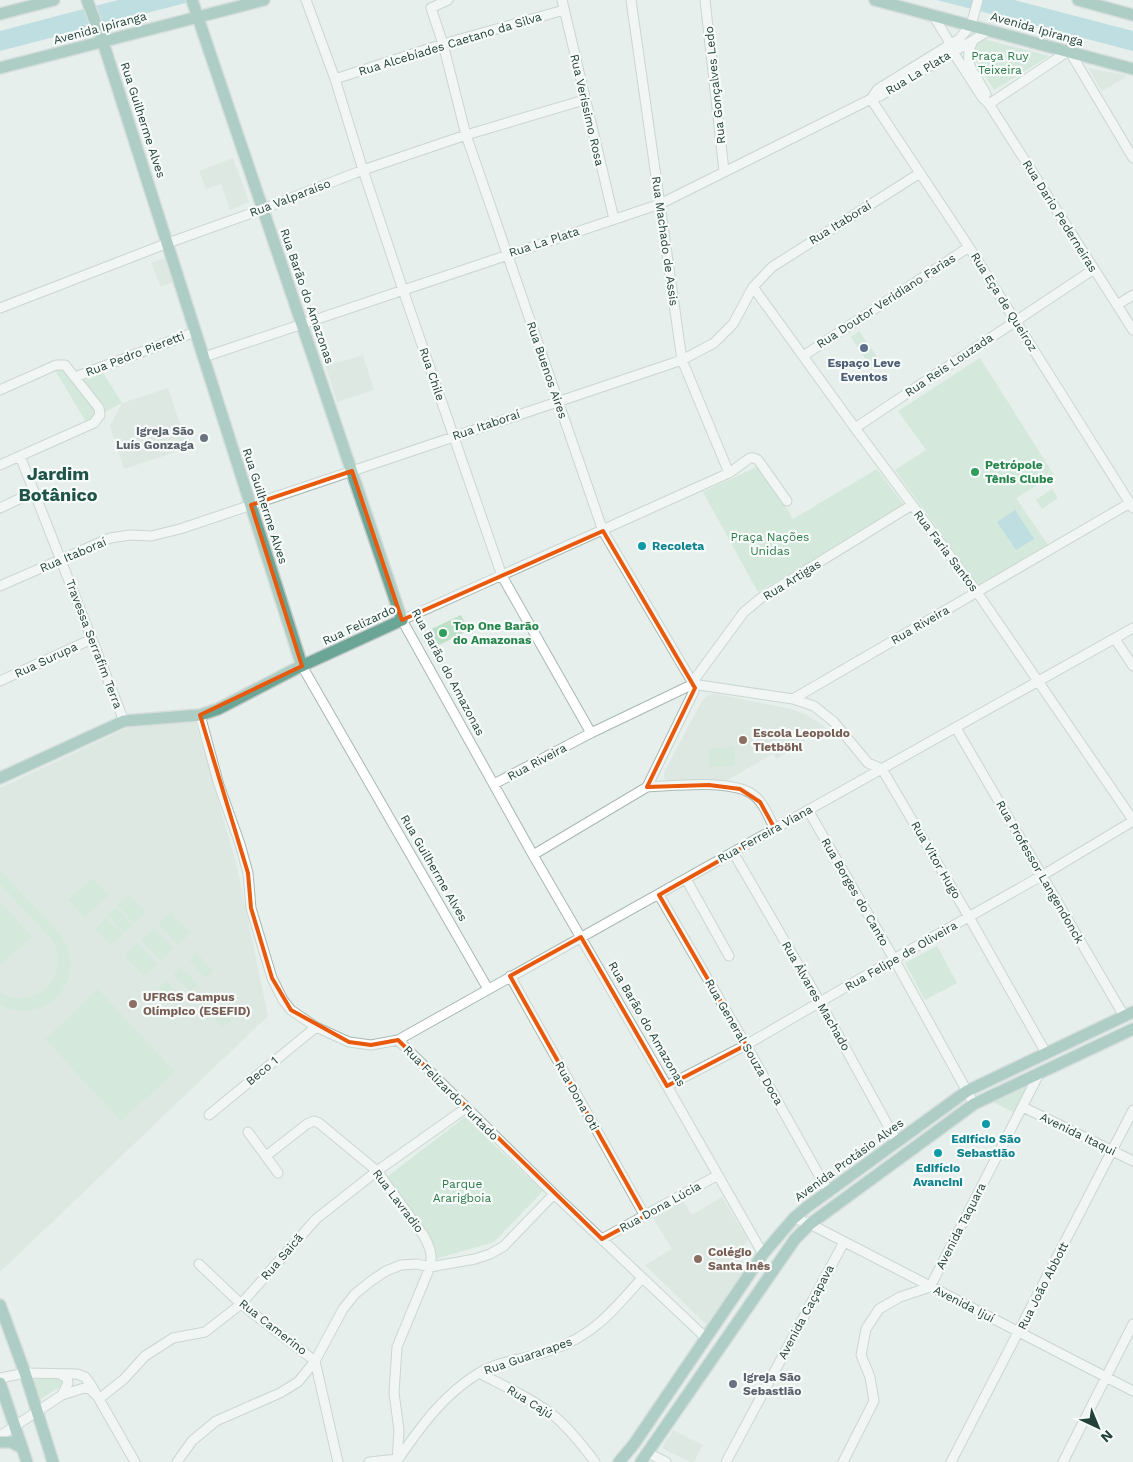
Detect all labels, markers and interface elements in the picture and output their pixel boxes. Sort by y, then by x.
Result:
street label: Avenida Ipiranga [52,9,148,47]
street label: Rua Alcebíades Caetano da Silva [357,9,543,79]
street label: Avenida Ipiranga [989,9,1085,49]
street label: Rua Gonçalves Ledo [702,25,728,145]
street label: Rua La Plata [883,48,953,98]
park label: Praça Ruy Teixeira [971,49,1030,77]
street label: Rua Veríssimo Rosa [567,53,607,167]
street label: Rua Guilherme Alves [118,60,168,180]
street label: Rua Dario Pederneiras [1020,157,1100,275]
street label: Rua Machado de Assis [649,175,681,307]
street label: Rua Valparaíso [248,176,332,220]
street label: Rua Itaboraí [806,198,874,248]
street label: Rua La Plata [507,224,581,260]
street label: Rua Barão do Amazonas [277,227,337,365]
street label: Rua Eça de Queiroz [968,250,1040,354]
street label: Rua Doutor Veridiano Farias [814,251,958,351]
street label: Rua Buenos Aires [524,320,570,420]
street label: Rua Pedro Pieretti [84,329,186,379]
street label: Rua Reis Louzada [902,330,996,400]
marker: Espaço Leve Eventos [858,342,870,354]
street label: Rua Chile [416,346,448,402]
place label: Espaço Leve Eventos [827,356,901,384]
street label: Rua Itaboraí [450,407,522,443]
place label: Igreja São Luís Gonzaga [116,424,194,452]
marker: Igreja São Luís Gonzaga [198,432,210,444]
street label: Rua Guilherme Alves [240,446,290,566]
place label: Petrópole Tênis Clube [985,458,1053,486]
district label: Jardim Botânico [19,463,98,505]
marker: Petrópole Tênis Clube [969,466,981,478]
street label: Rua Faria Santos [911,508,981,594]
park label: Praça Nações Unidas [731,530,809,558]
street label: Rua Itaboraí [38,535,108,575]
place label: Recoleta [652,539,704,553]
marker: Recoleta [636,540,648,552]
street label: Rua Artigas [760,557,824,603]
street label: Travessa Serrafim Terra [63,577,125,711]
street label: Rua Felizardo [320,602,398,648]
street label: Rua Riveira [888,603,952,647]
street label: Rua Barão do Amazonas [409,606,487,738]
place label: Top One Barão do Amazonas [453,619,539,647]
marker: Top One Barão do Amazonas [437,627,449,639]
street label: Rua Surupa [12,639,80,681]
place label: Escola Leopoldo Tietböhl [753,726,850,754]
marker: Escola Leopoldo Tietböhl [737,734,749,746]
street label: Rua Riveira [505,741,569,783]
street label: Rua Professor Langendonck [993,798,1087,946]
street label: Rua Ferreira Viana [715,802,815,866]
street label: Rua Guilherme Alves [398,812,470,924]
street label: Rua Vitor Hugo [908,819,964,901]
street label: Rua Borges do Canto [818,835,892,949]
street label: Rua Felipe de Oliveira [842,918,960,994]
street label: Rua Álvares Machado [779,939,853,1053]
street label: Rua Barão do Amazonas [605,959,689,1089]
street label: Rua General Souza Doca [702,976,786,1108]
place label: UFRGS Campus Olímpico (ESEFID) [143,990,251,1018]
marker: UFRGS Campus Olímpico (ESEFID) [127,998,139,1010]
street label: Rua Felizardo Furtado [401,1043,501,1143]
street label: Beco 1 [243,1054,281,1088]
street label: Rua Dona Oti [552,1059,602,1133]
street label: Avenida Itaqui [1038,1110,1118,1158]
street label: Avenida Protásio Alves [792,1116,906,1204]
marker: Edifício São Sebastião [980,1118,992,1130]
place label: Edifício São Sebastião [951,1132,1021,1160]
marker: Edifício Avancini [932,1147,944,1159]
place label: Edifício Avancini [913,1161,963,1189]
street label: Rua Lavradio [370,1167,426,1235]
park label: Parque Ararigboia [433,1177,492,1205]
street label: Rua Dona Lúcia [617,1179,703,1235]
street label: Avenida Taquara [933,1180,989,1272]
street label: Rua Saicã [258,1231,306,1283]
street label: Rua João Abbott [1015,1240,1071,1332]
place label: Colégio Santa Inês [708,1245,771,1273]
marker: Colégio Santa Inês [692,1253,704,1265]
street label: Avenida Caçapava [775,1262,837,1362]
street label: Avenida Ijuí [931,1283,997,1325]
street label: Rua Camerino [236,1296,310,1358]
street label: Rua Guararapes [482,1334,574,1378]
place label: Igreja São Sebastião [743,1370,801,1398]
marker: Igreja São Sebastião [727,1378,739,1390]
street label: Rua Cajú [504,1382,556,1422]
north arrow [1073,1402,1123,1452]
text: N [1098,1427,1116,1446]

